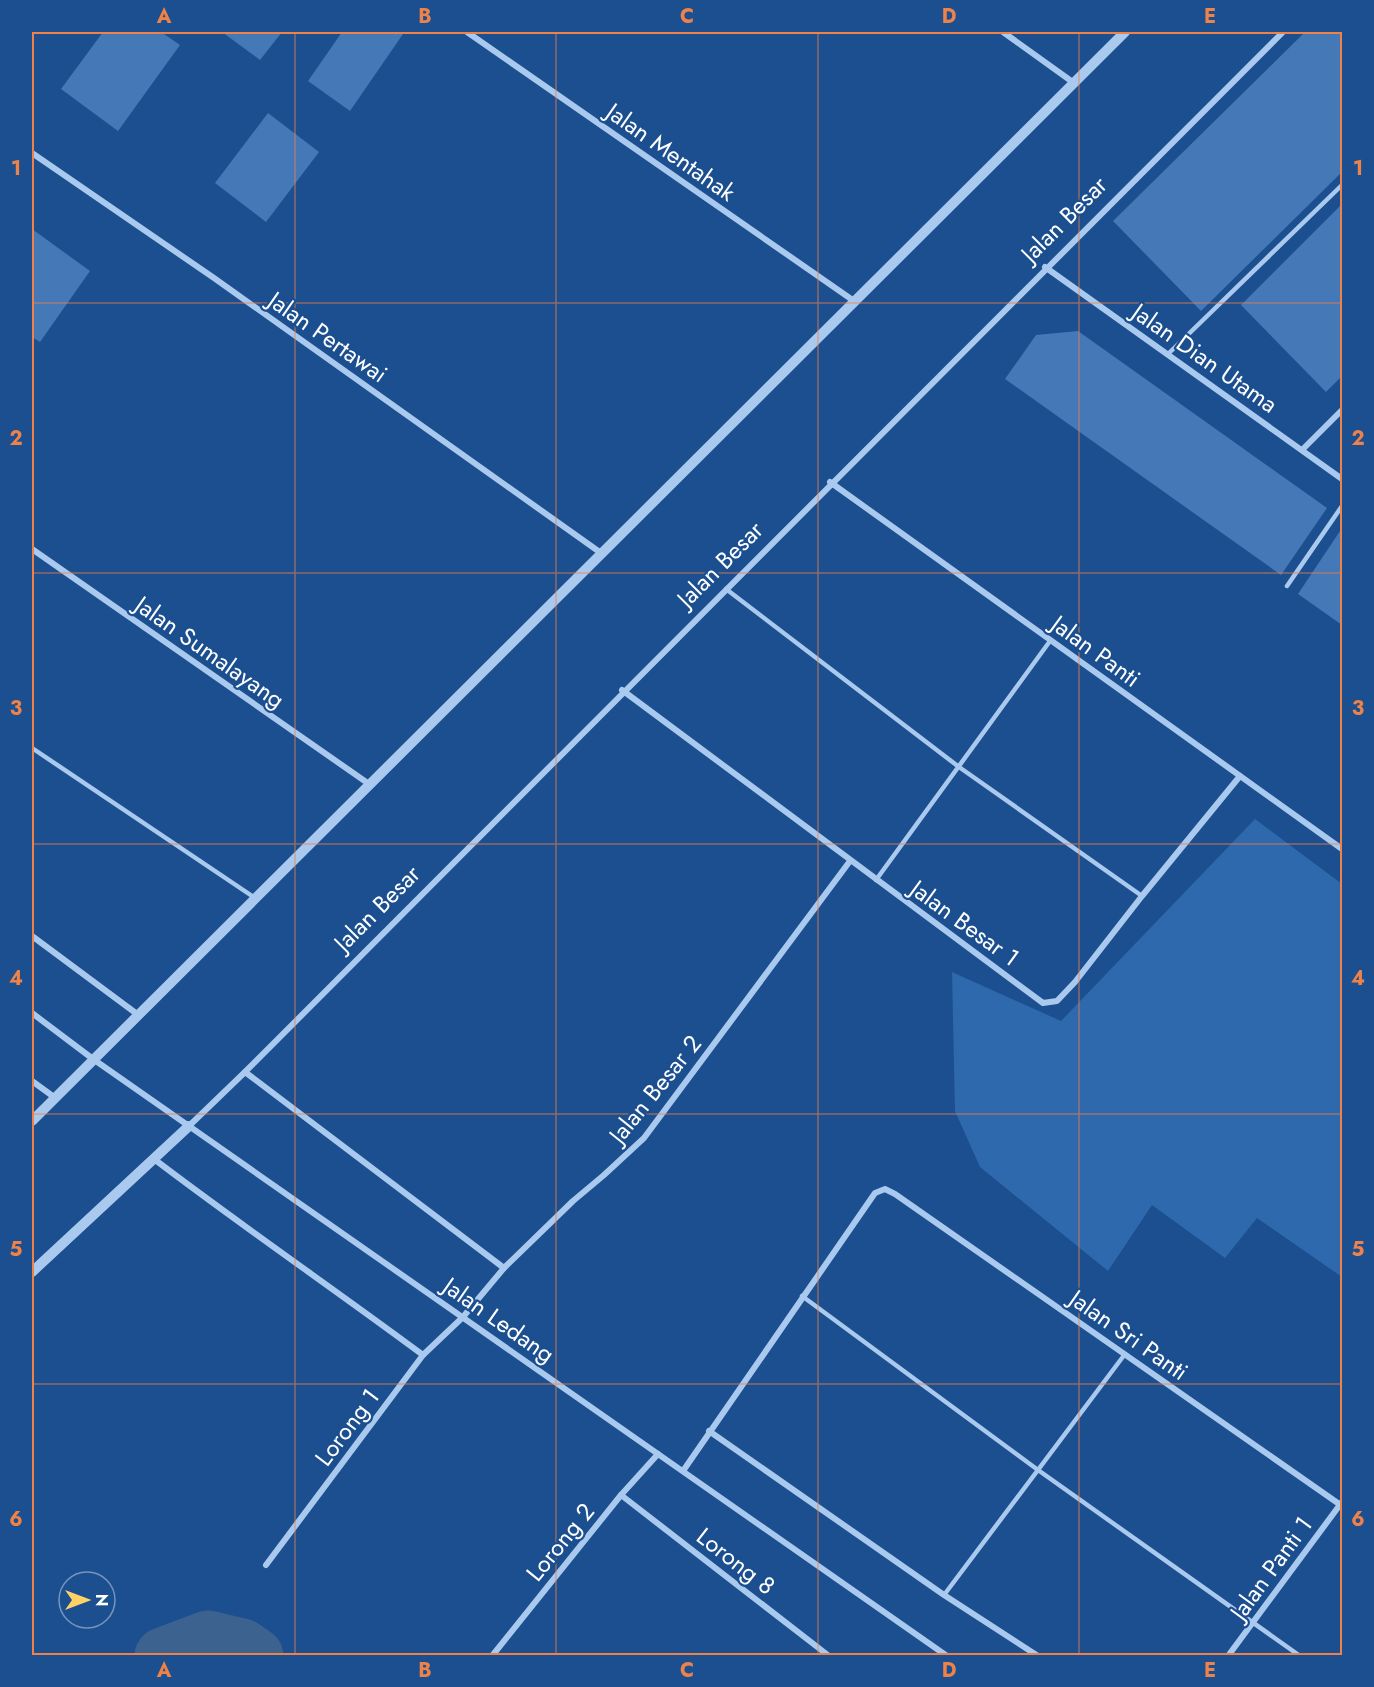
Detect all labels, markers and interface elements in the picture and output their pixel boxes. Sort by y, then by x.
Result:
text: A [156,2,172,31]
text: B [418,2,432,31]
text: C [680,2,694,31]
text: D [942,2,956,31]
text: E [1204,2,1216,31]
street label: Jalan Mentahak [597,93,743,210]
text: 1 [11,154,21,183]
text: 1 [1353,154,1363,183]
street label: Jalan Besar [1011,167,1116,272]
street label: Jalan Pertawai [259,281,395,391]
street label: Jalan Dian Utama [1123,293,1285,421]
text: 2 [9,424,23,453]
text: 2 [1351,424,1365,453]
street label: Jalan Besar [667,512,772,617]
street label: Jalan Sumalayang [126,586,292,717]
street label: Jalan Panti [1042,605,1148,695]
text: 3 [10,694,22,723]
text: 3 [1352,694,1364,723]
street label: Jalan Besar [324,856,429,961]
street label: Jalan Besar 1 [901,870,1027,975]
text: 4 [9,964,23,993]
text: 4 [1351,964,1365,993]
street label: Jalan Besar 2 [599,1027,710,1153]
text: 5 [10,1235,23,1264]
text: 5 [1352,1235,1365,1264]
street label: Jalan Ledang [434,1267,562,1371]
street label: Jalan Sri Panti [1060,1279,1195,1389]
street label: Lorong 1 [306,1381,388,1473]
street label: Lorong 2 [517,1495,603,1589]
text: 6 [9,1505,23,1534]
text: 6 [1351,1505,1365,1534]
street label: Jalan Panti 1 [1220,1509,1321,1630]
street label: Lorong 8 [689,1519,783,1603]
north arrow [57,1570,117,1630]
text: N [90,1594,113,1606]
text: A [156,1656,172,1685]
text: B [418,1656,432,1685]
text: C [680,1656,694,1685]
text: D [942,1656,956,1685]
text: E [1204,1656,1216,1685]

